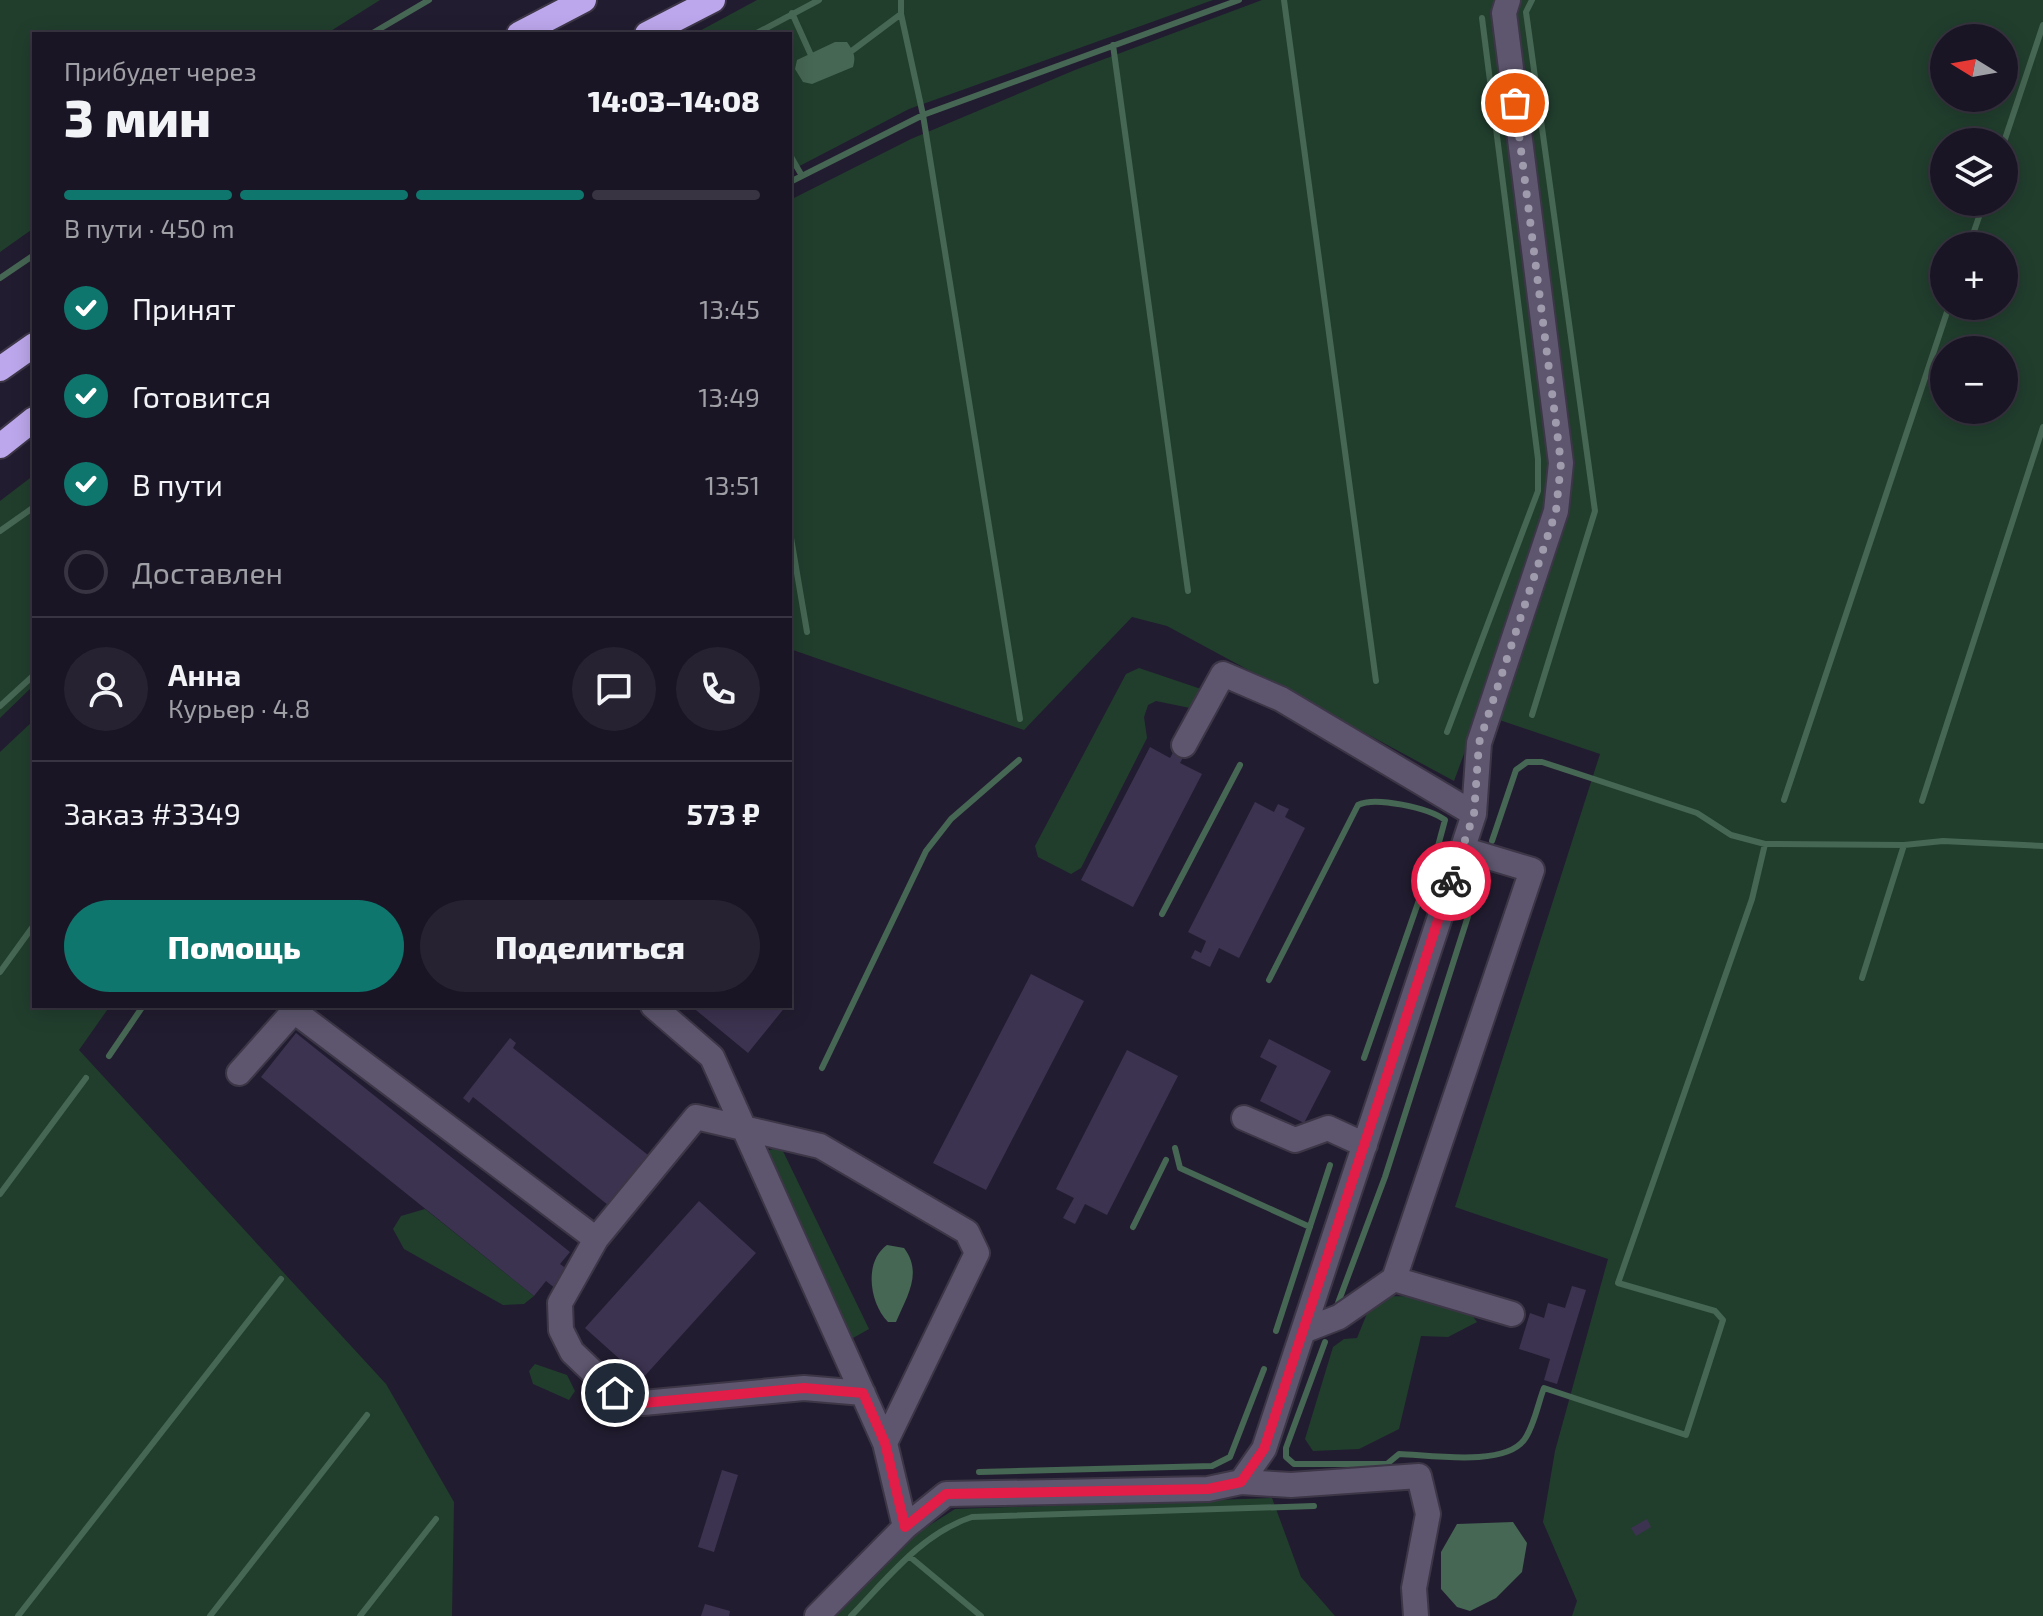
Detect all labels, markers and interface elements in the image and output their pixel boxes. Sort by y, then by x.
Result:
north arrow [1930,24,2018,112]
map controls [1930,24,2018,424]
text: Прибудет через [64,55,257,86]
pin [1481,69,1549,137]
icon: bag [1493,81,1537,125]
text: 14:03–14:08 [588,82,760,118]
text: 3 мин [64,85,211,147]
button: layers [1930,128,2018,216]
text: В пути · 450 m [64,212,235,243]
button: + [1930,232,2018,320]
icon: check [64,286,108,330]
text: Принят [132,290,236,326]
text: 13:45 [699,293,760,324]
button: − [1930,336,2018,424]
icon: check [64,374,108,418]
text: Готовится [132,378,271,414]
text: 13:49 [698,381,760,412]
icon: check [64,462,108,506]
text: В пути [132,466,223,502]
text: 13:51 [705,469,760,500]
text: Доставлен [132,554,283,590]
button: person [64,647,148,731]
button: chat [572,647,656,731]
button: phone [676,647,760,731]
text: Анна [168,656,241,692]
text: Курьер · 4.8 [168,692,310,723]
text: Заказ #3349 [64,795,241,831]
text: 573 ₽ [686,795,760,831]
courier [1411,841,1491,921]
icon: bike [1429,859,1473,903]
button: Помощь [64,900,404,992]
button: Поделиться [420,900,760,992]
pin [581,1359,649,1427]
icon: home [593,1371,637,1415]

